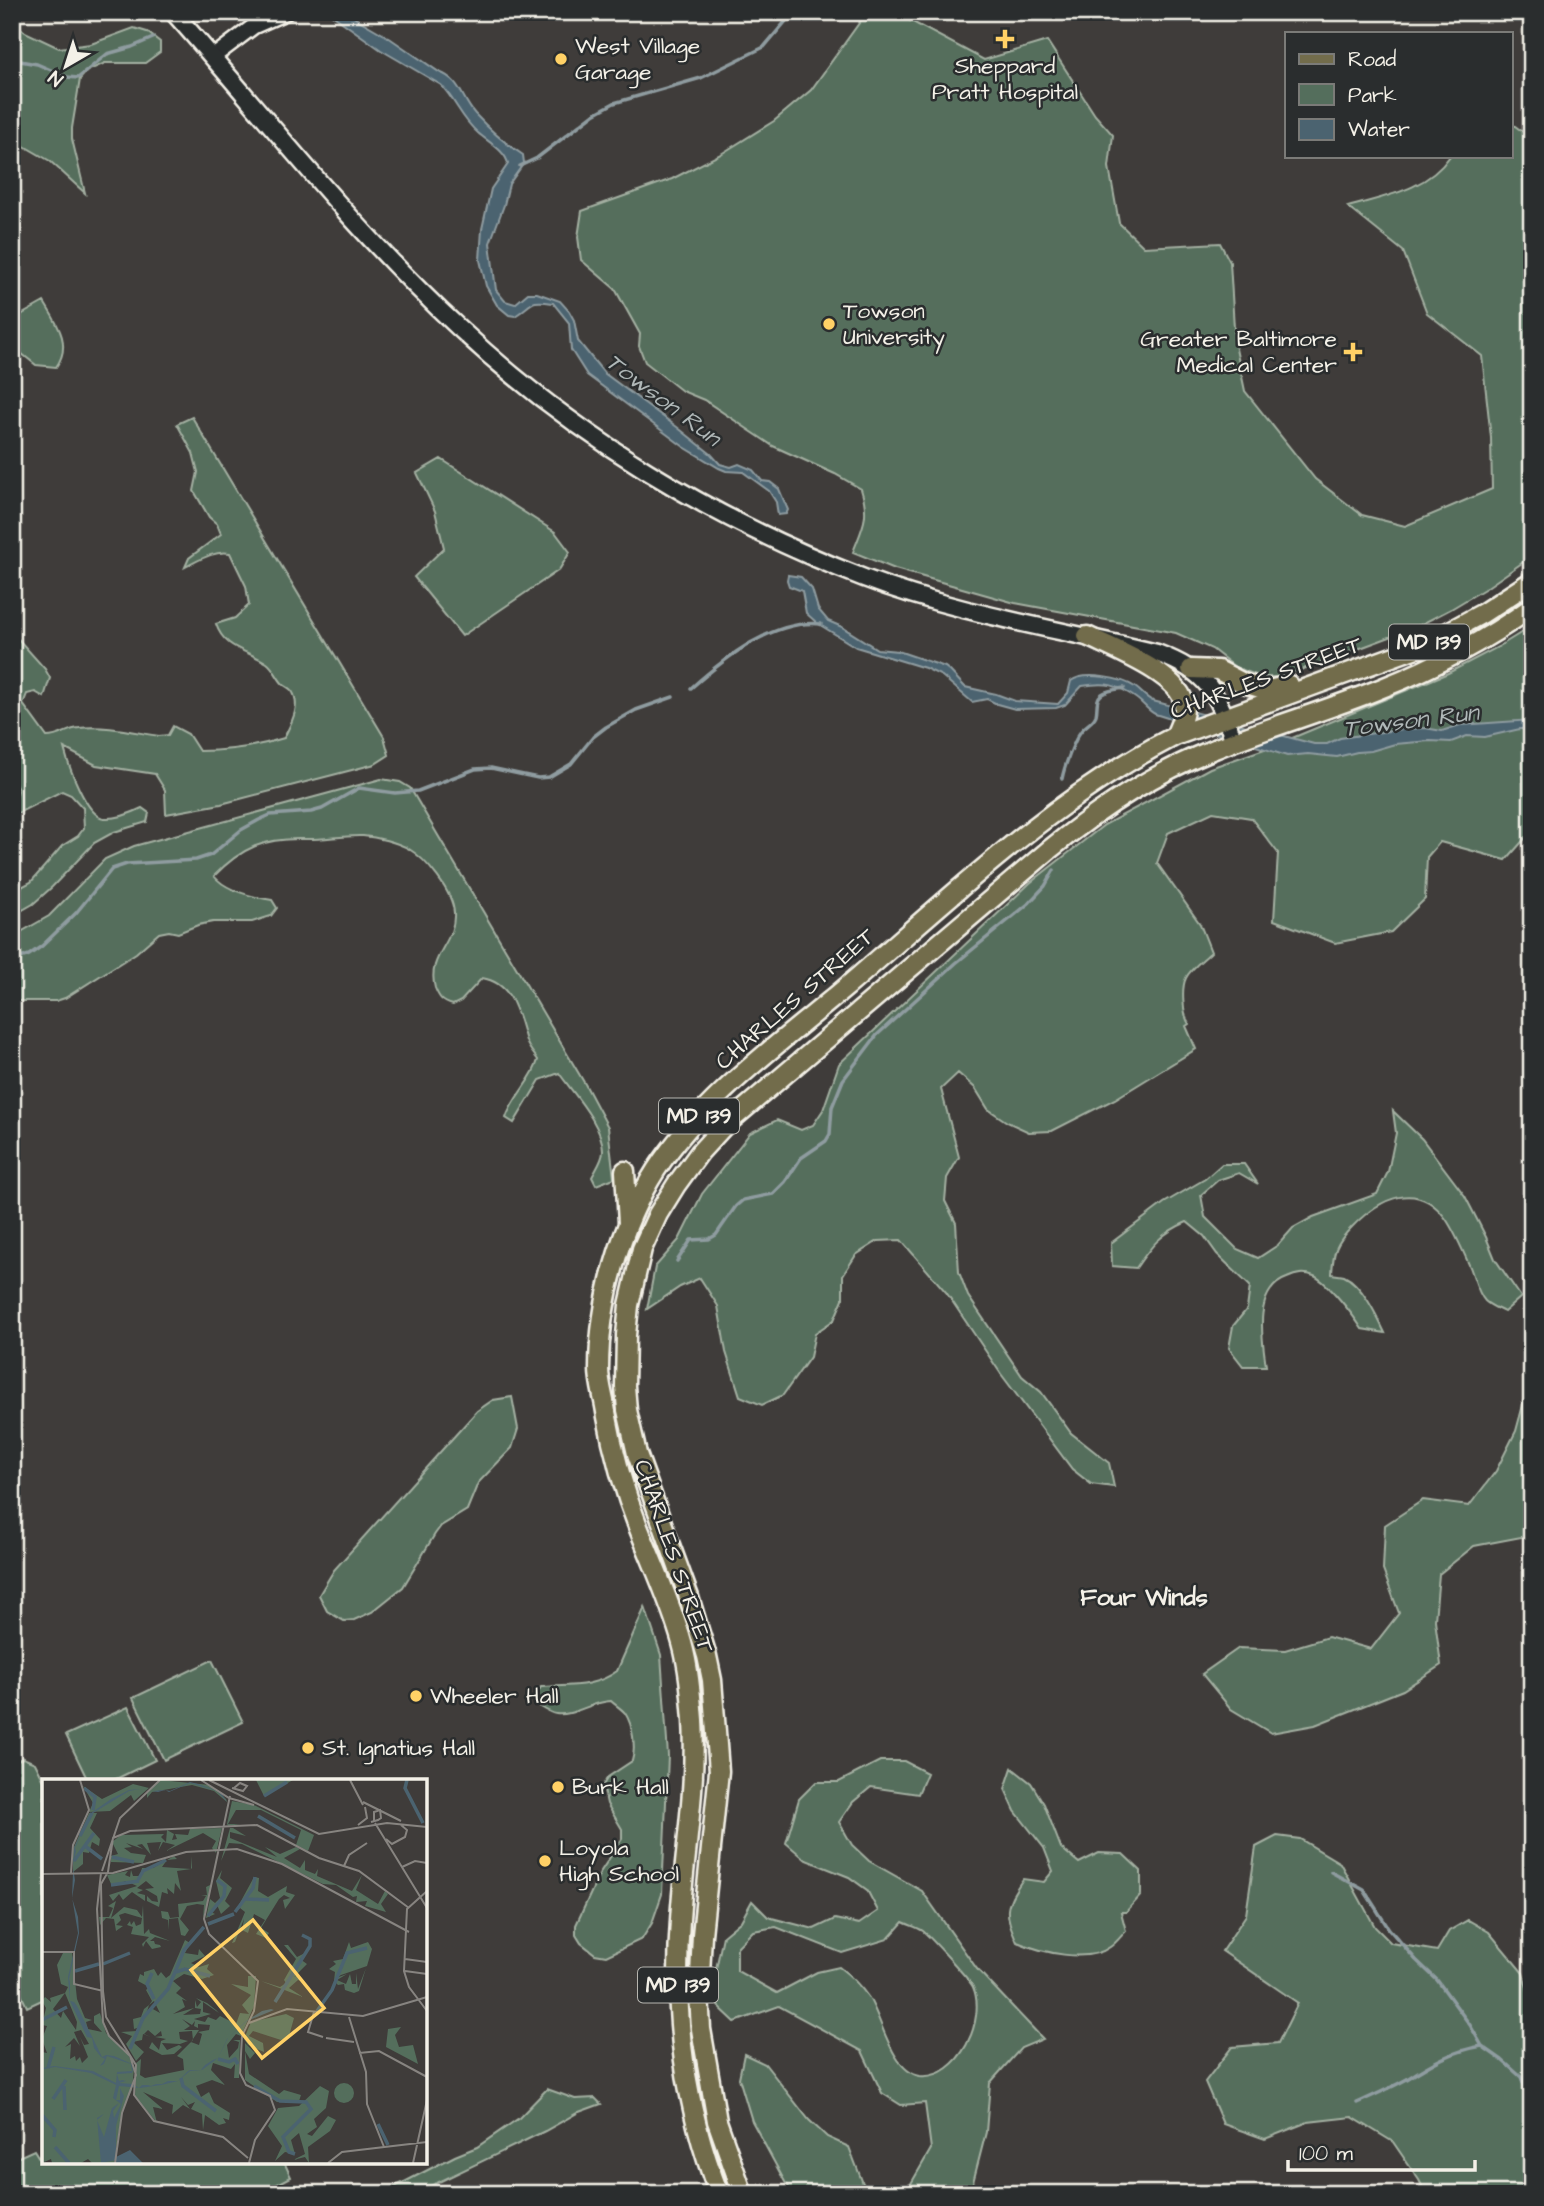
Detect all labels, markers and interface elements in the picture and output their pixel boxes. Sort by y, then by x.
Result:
marker: Sheppard Pratt Hospital [995,29,1015,49]
place label: West Village Garage [575,30,700,89]
north arrow [32,32,102,102]
legend [1285,32,1512,158]
text: Road [1348,45,1396,74]
place label: Sheppard Pratt Hospital [932,50,1078,108]
marker: West Village Garage [553,51,569,67]
text: N [43,64,69,92]
text: Park [1348,81,1397,110]
text: Water [1348,115,1410,144]
place label: Towson University [843,295,945,354]
marker: Towson University [821,316,837,332]
place label: Greater Baltimore Medical Center [1140,323,1337,381]
marker: Greater Baltimore Medical Center [1343,342,1363,362]
water label: Towson Run [598,345,729,456]
road number: MD 139 [1389,624,1469,660]
street label: CHARLES STREET [1166,628,1367,728]
water label: Towson Run [1341,696,1483,746]
street label: CHARLES STREET [708,920,882,1077]
road number: MD 139 [659,1098,739,1134]
street label: CHARLES STREET [626,1455,722,1657]
district label: Four Winds [1080,1581,1208,1615]
place label: Wheeler Hall [430,1680,559,1712]
marker: Wheeler Hall [408,1688,424,1704]
place label: St. Ignatius Hall [322,1732,475,1765]
marker: St. Ignatius Hall [300,1740,316,1756]
place label: Burk Hall [572,1771,669,1803]
inset map [42,1779,427,2164]
marker: Burk Hall [550,1779,566,1795]
place label: Loyola High School [559,1832,679,1891]
marker: Loyola High School [537,1853,553,1869]
road number: MD 139 [638,1968,718,2002]
scale bar [1288,2129,1476,2173]
text: 100 m [1299,2139,1354,2168]

